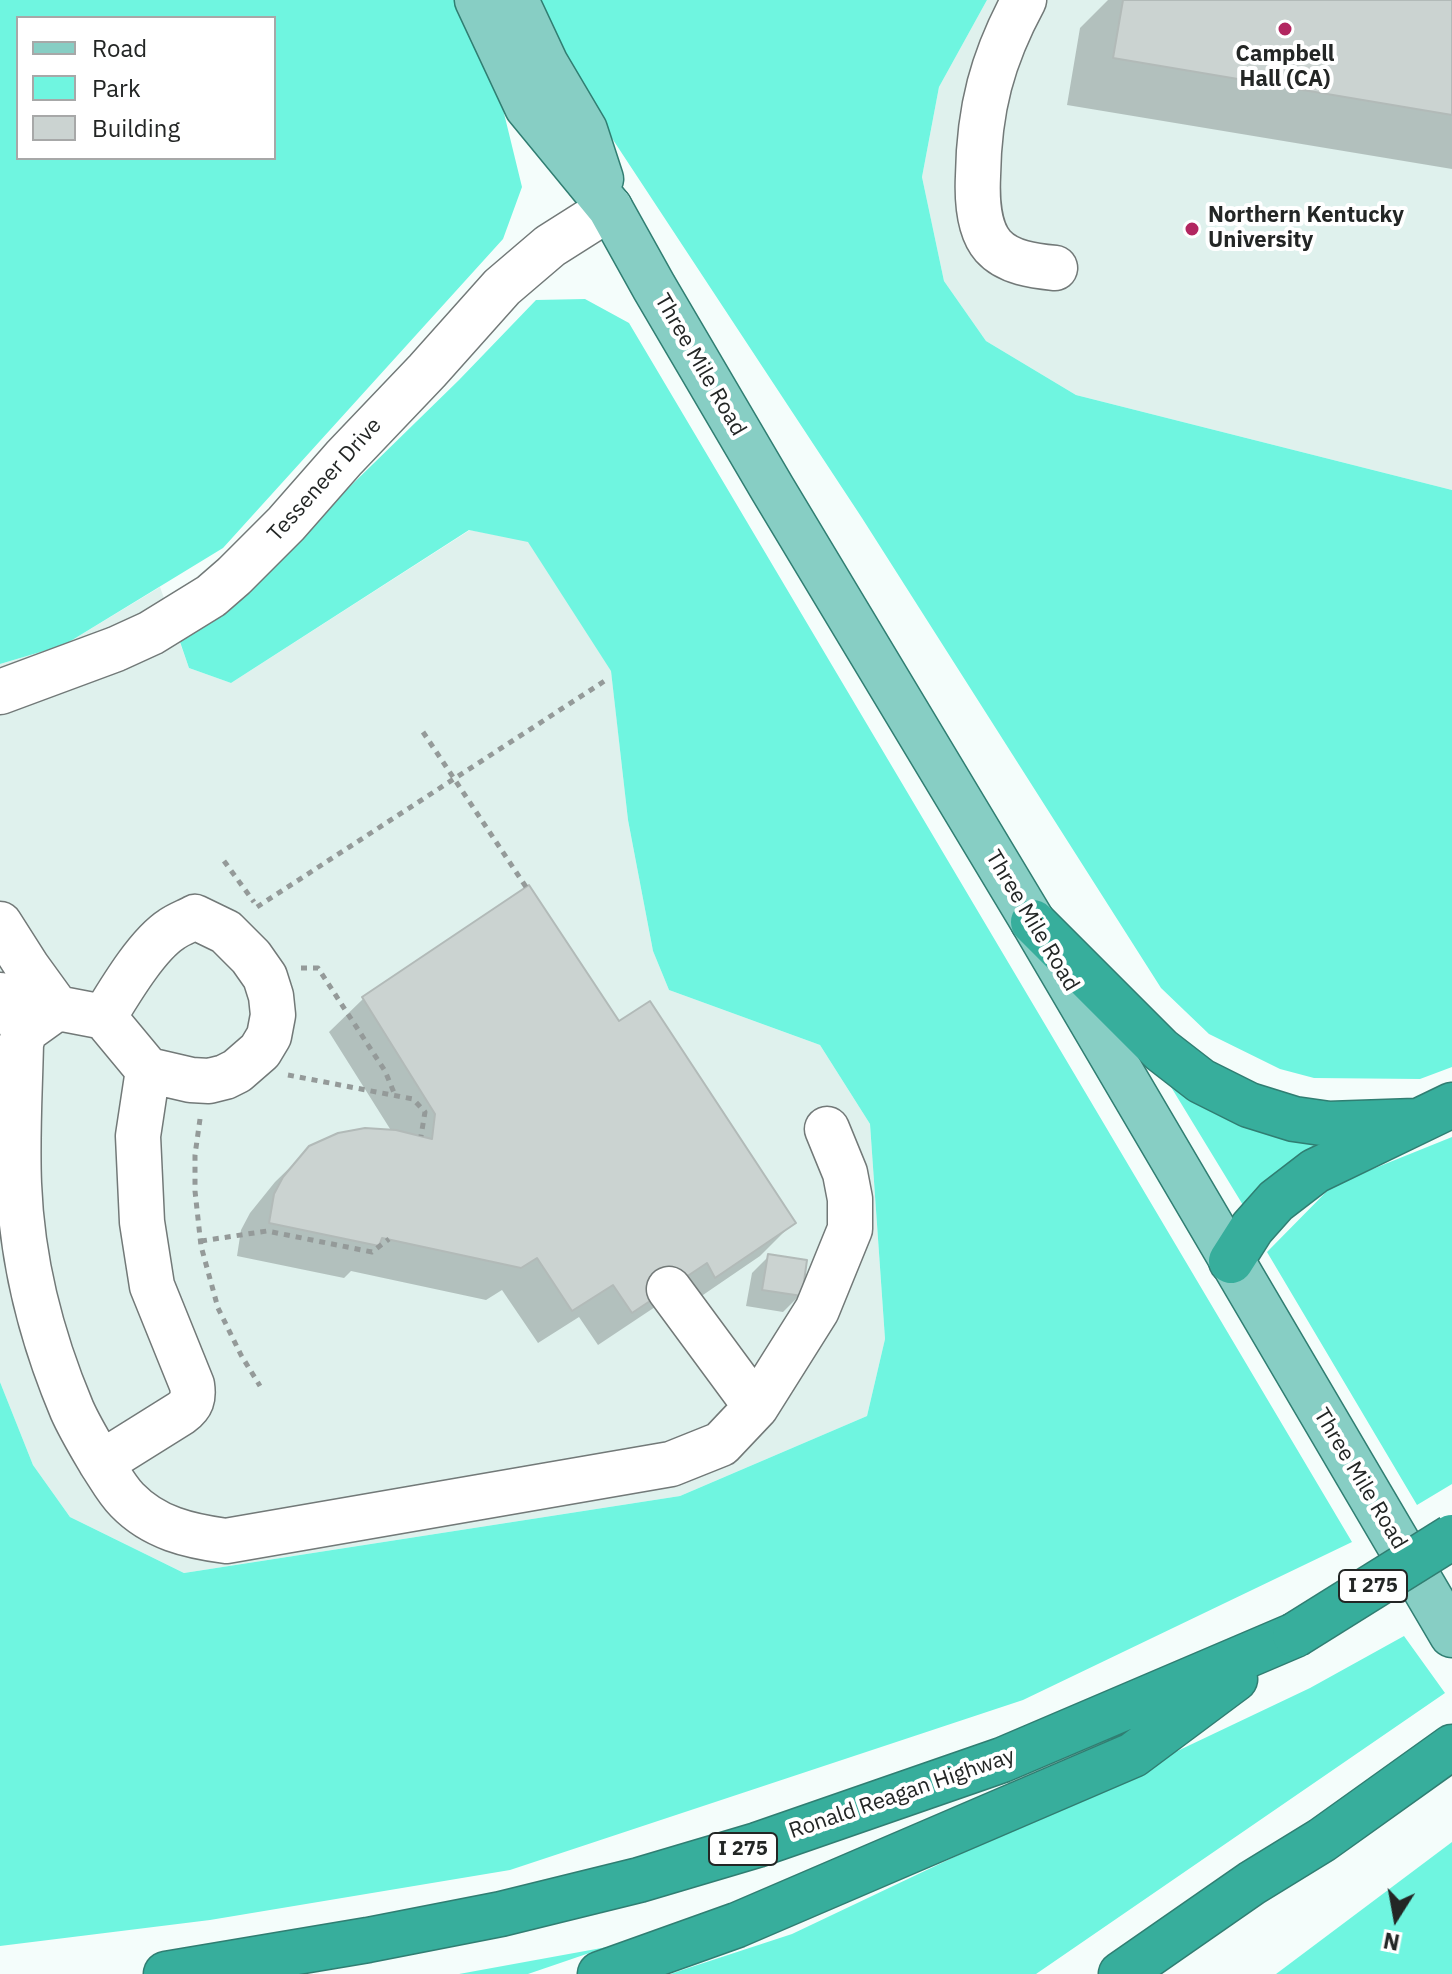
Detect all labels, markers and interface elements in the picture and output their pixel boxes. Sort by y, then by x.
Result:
legend [16,16,276,160]
marker: Campbell Hall (CA) [1276,20,1294,38]
text: Road [92,32,147,64]
place label: Campbell Hall (CA) [1236,42,1334,94]
text: Park [92,72,141,104]
text: Building [92,112,180,144]
place label: Northern Kentucky University [1208,203,1404,254]
marker: Northern Kentucky University [1183,220,1201,238]
street label: Three Mile Road [649,289,751,441]
street label: Tesseneer Drive [262,413,388,547]
street label: Three Mile Road [980,846,1084,996]
street label: Three Mile Road [1308,1404,1412,1554]
road number: I 275 [1339,1570,1407,1602]
street label: Ronald Reagan Highway [786,1743,1018,1845]
road number: I 275 [709,1833,777,1865]
north arrow [1356,1878,1436,1958]
text: N [1381,1926,1402,1958]

